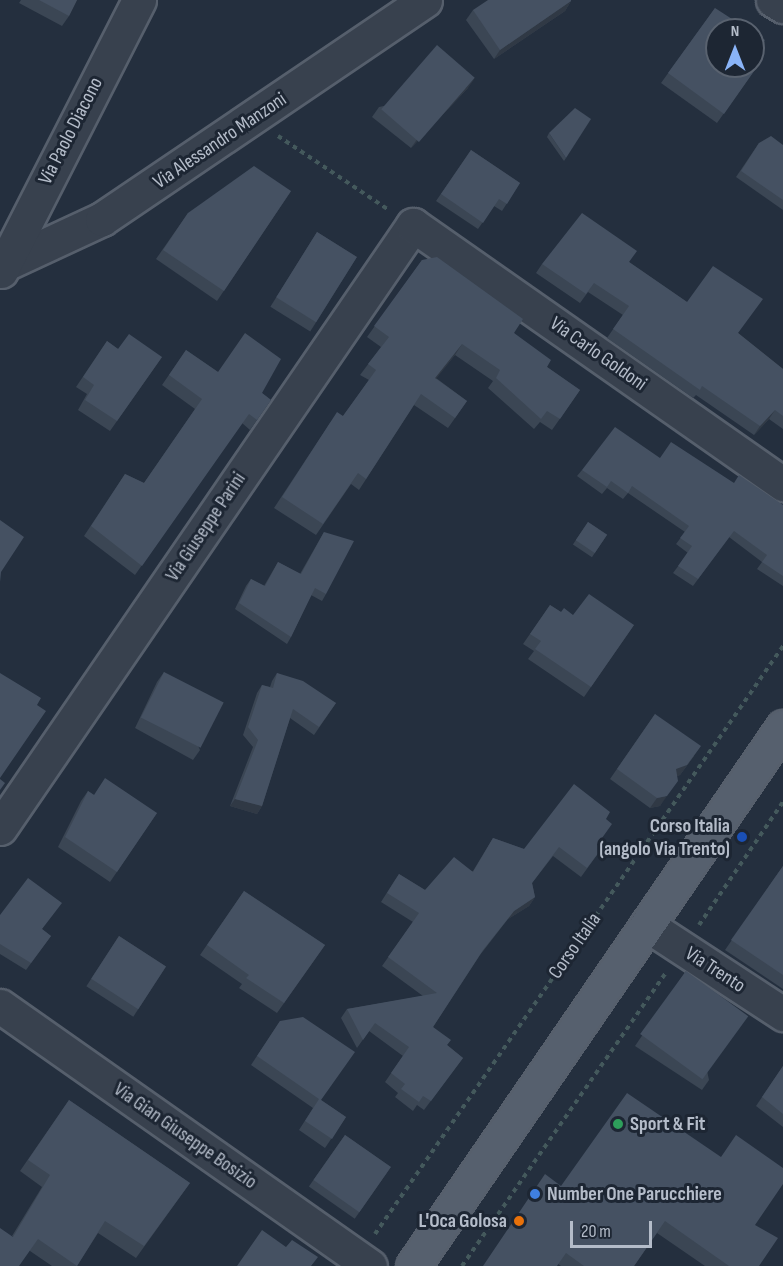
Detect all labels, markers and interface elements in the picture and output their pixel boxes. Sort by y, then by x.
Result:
north arrow [705,18,765,78]
text: N [731,22,739,41]
street label: Via Paolo Diacono [34,73,108,189]
street label: Via Alessandro Manzoni [149,88,291,194]
street label: Via Carlo Goldoni [545,312,651,396]
street label: Via Giuseppe Parini [161,468,251,586]
place label: Corso Italia (angolo Via Trento) [599,814,730,861]
marker: Corso Italia (angolo Via Trento) [735,830,749,844]
street label: Corso Italia [544,908,606,984]
street label: Via Trento [681,942,749,998]
street label: Via Gian Giuseppe Bosizio [109,1078,261,1194]
place label: Sport & Fit [630,1112,705,1136]
marker: Sport & Fit [611,1117,625,1131]
place label: Number One Parucchiere [547,1182,722,1206]
marker: Number One Parucchiere [528,1187,542,1201]
place label: L'Oca Golosa [418,1209,507,1233]
scale bar [573,1209,656,1247]
marker: L'Oca Golosa [512,1214,526,1228]
text: 20 m [581,1221,611,1242]

